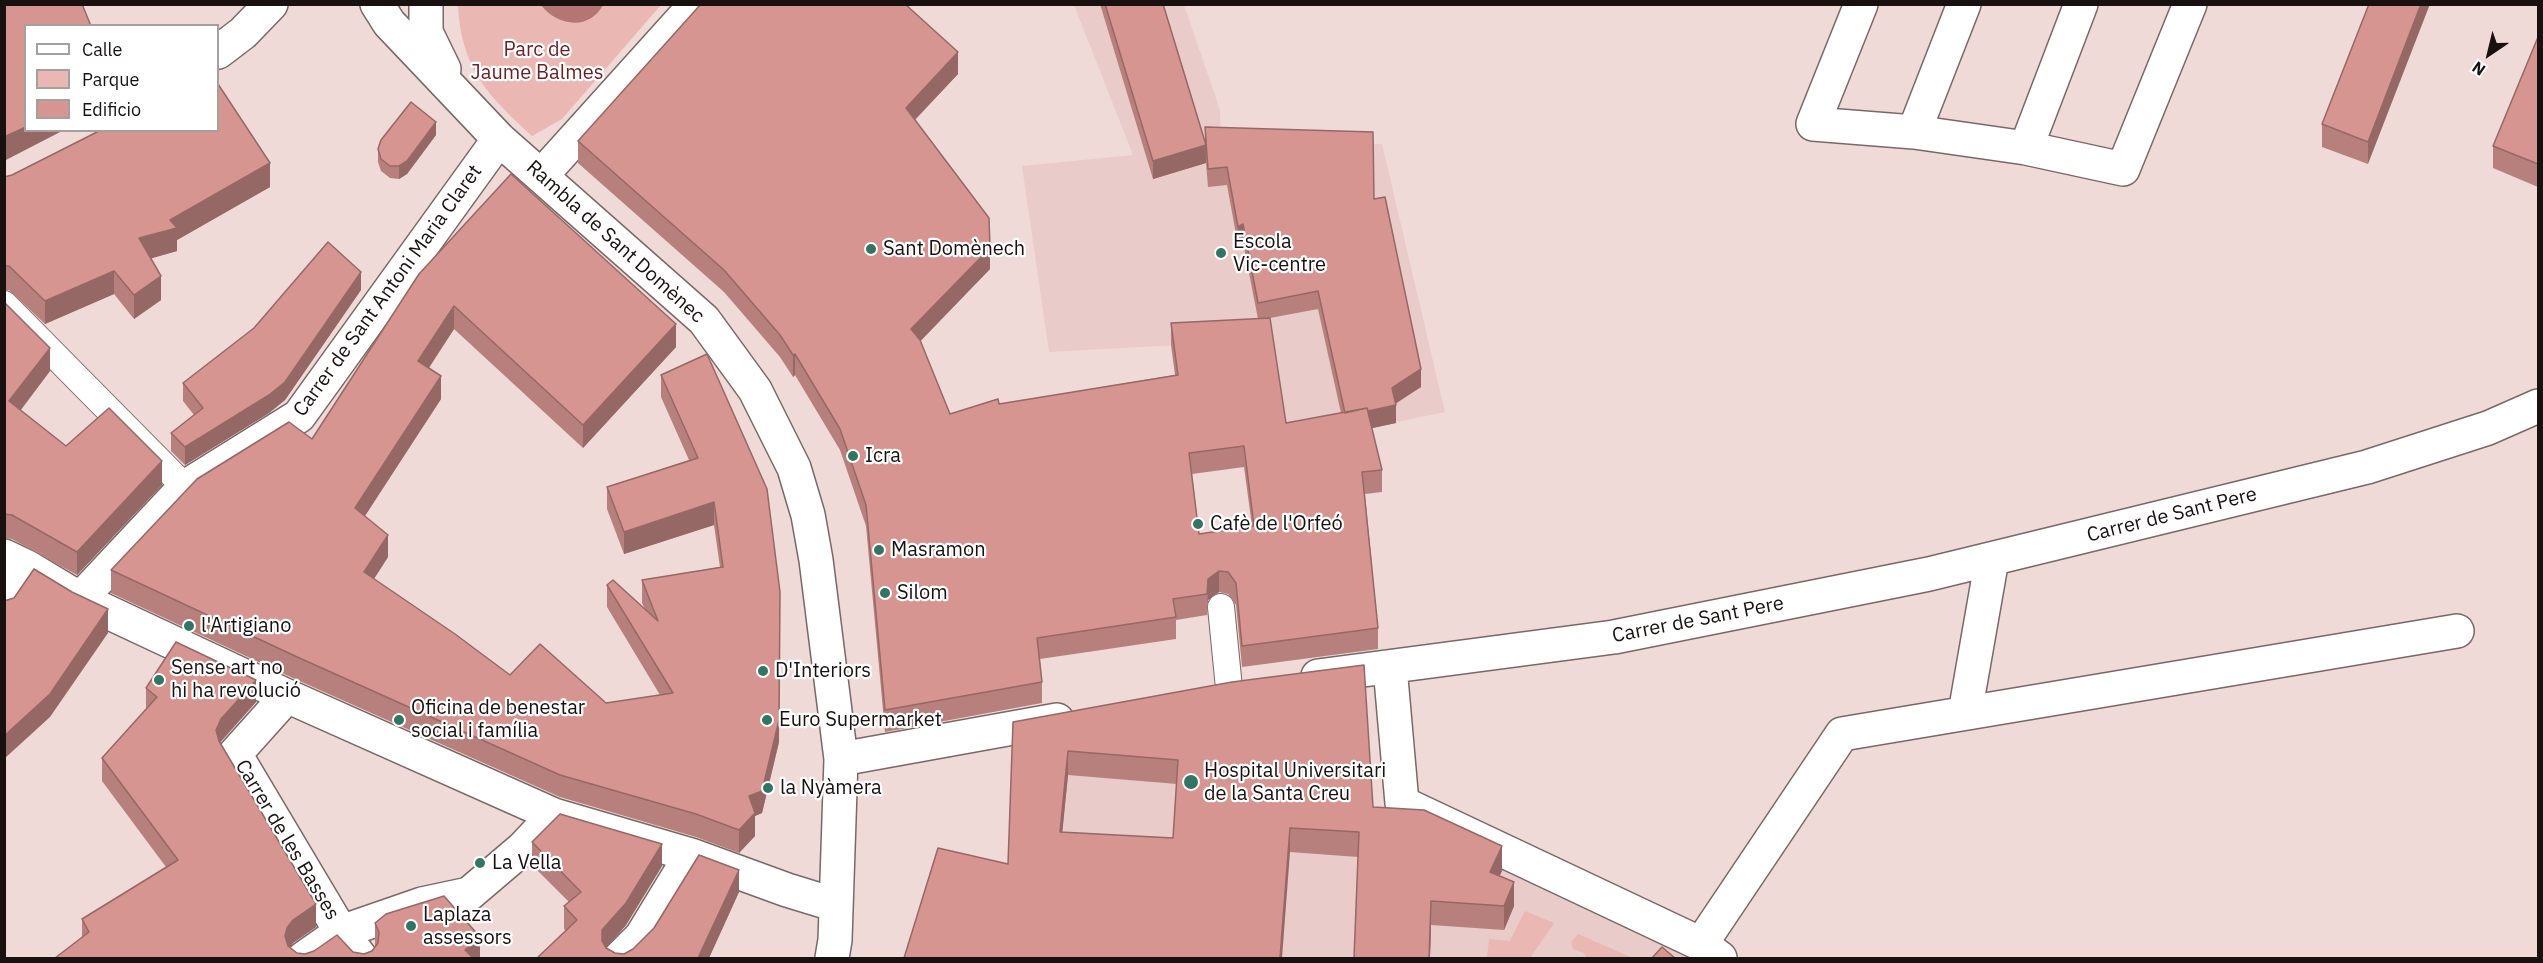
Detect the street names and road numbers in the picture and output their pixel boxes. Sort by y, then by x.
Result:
street label: Rambla de Sant Domènec [521,156,709,328]
street label: Carrer de Sant Antoni Maria Claret [289,160,487,422]
street label: Carrer de Sant Pere [2085,482,2259,548]
street label: Carrer de Sant Pere [1610,592,1786,648]
street label: Carrer de les Basses [230,756,344,924]

